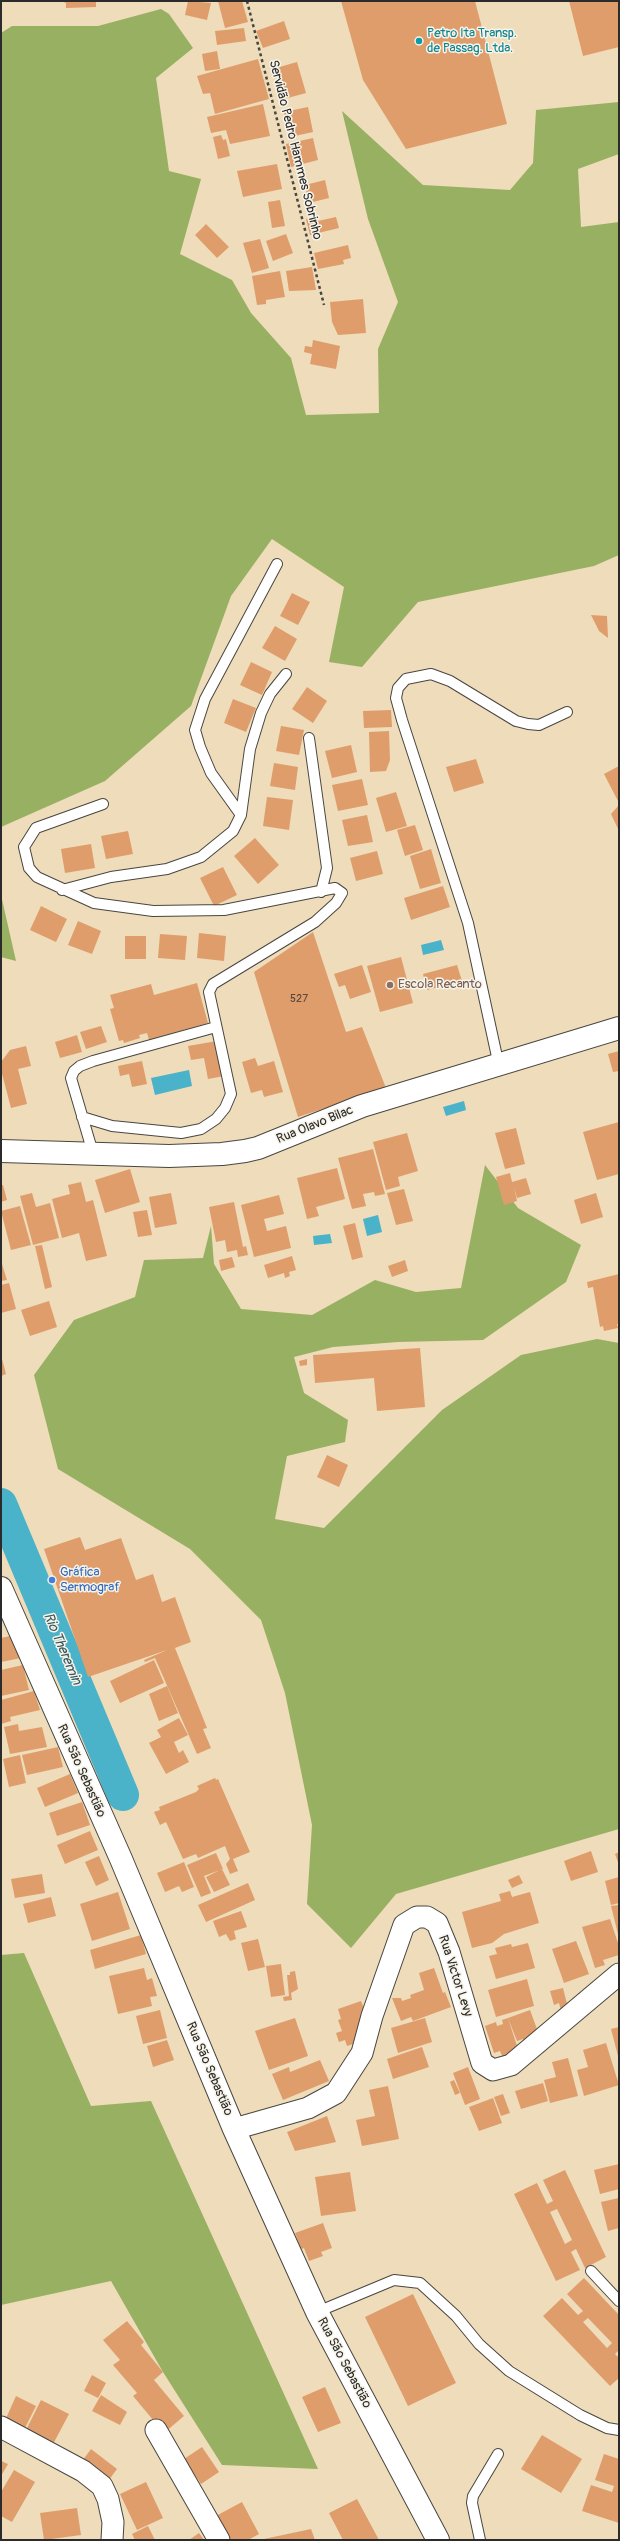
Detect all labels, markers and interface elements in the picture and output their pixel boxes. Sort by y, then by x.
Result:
place label: Petro Ita Transp. de Passag. Ltda. [427,26,517,57]
marker: Petro Ita Transp. de Passag. Ltda. [414,36,424,46]
street label: Servidão Pedro Hammes Sobrinho [265,59,325,241]
place label: Escola Recanto [398,977,482,993]
marker: Escola Recanto [385,980,395,990]
house number: 527 [290,992,308,1006]
street label: Rua Olavo Bilac [274,1103,356,1147]
place label: Gráfica Sermograf [60,1565,120,1596]
marker: Gráfica Sermograf [47,1575,57,1585]
water label: Rio Theremin [39,1610,85,1688]
street label: Rua São Sebastião [53,1722,109,1820]
street label: Rua Victor Levy [435,1933,475,2019]
street label: Rua São Sebastião [182,2020,236,2118]
street label: Rua São Sebastião [314,2315,374,2411]

